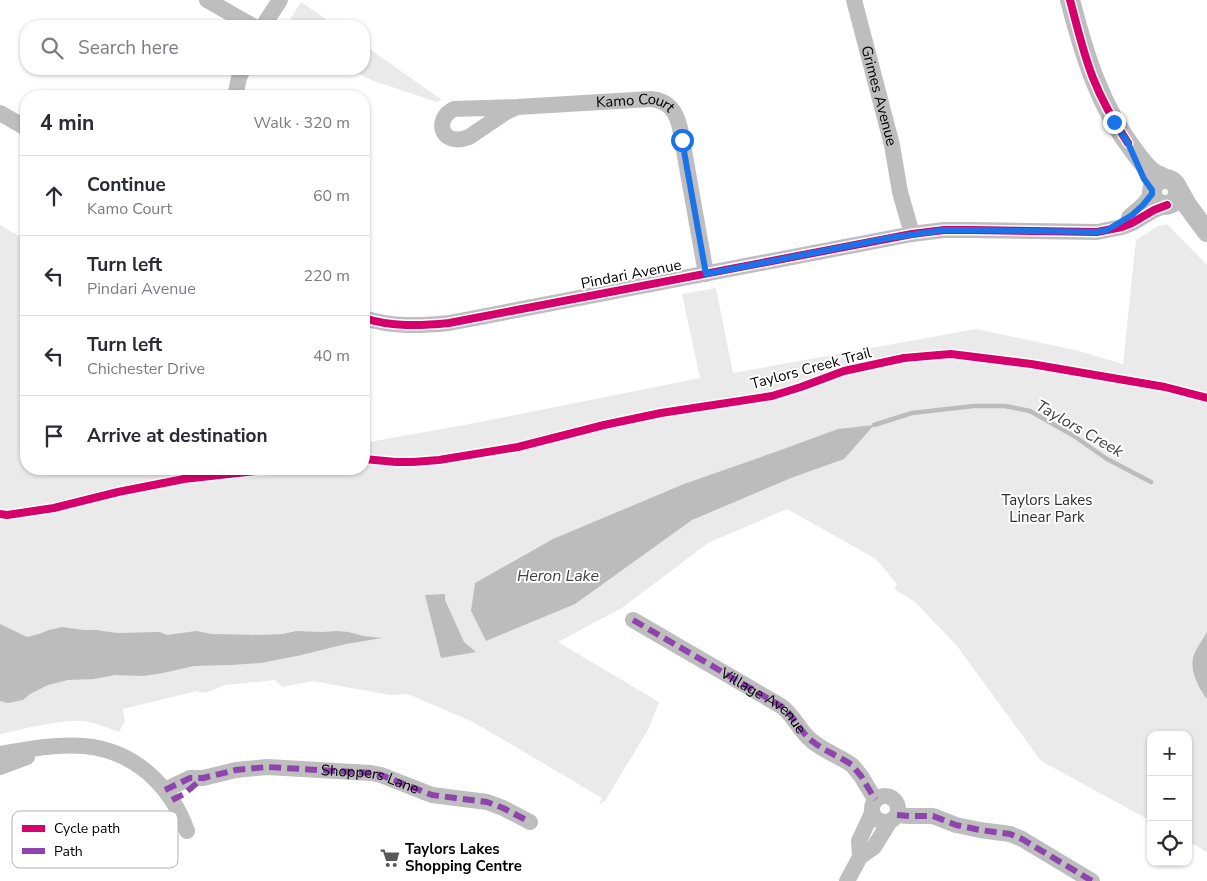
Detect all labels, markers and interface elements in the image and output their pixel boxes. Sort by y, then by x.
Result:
search box [20,20,370,75]
icon: search [38,34,66,62]
text: Search here [78,35,179,61]
street label: Grimes Avenue [856,44,902,148]
street label: Kamo Court [595,89,680,117]
text: 4 min [40,109,94,137]
route end [1103,111,1126,134]
text: Walk · 320 m [254,112,350,134]
route start [671,129,694,152]
text: Continue [87,172,166,198]
icon: ahead [40,182,68,210]
text: 60 m [313,185,350,207]
text: Kamo Court [87,198,172,220]
text: Turn left [87,252,162,278]
street label: Pindari Avenue [579,254,683,294]
icon: left [40,262,68,290]
text: 220 m [303,265,350,287]
text: Pindari Avenue [87,278,196,300]
text: Turn left [87,332,162,358]
icon: left [40,342,68,370]
street label: Taylors Creek Trail [748,342,874,394]
text: 40 m [313,345,350,367]
text: Chichester Drive [87,358,205,380]
water label: Taylors Creek [1032,395,1128,463]
icon: arrive [40,422,68,450]
text: Arrive at destination [87,423,268,449]
park label: Taylors Lakes Linear Park [1001,490,1093,527]
water label: Heron Lake [517,565,599,587]
street label: Village Avenue [716,662,811,738]
map controls [1147,731,1192,866]
button: + [1147,731,1192,776]
street label: Shoppers Lane [320,760,422,799]
button: − [1147,776,1192,821]
legend [12,811,178,868]
text: Cycle path [54,819,120,838]
button: locate [1147,821,1192,866]
place label: Taylors Lakes Shopping Centre [405,839,522,876]
text: Path [54,842,83,861]
supermarket icon: Taylors Lakes Shopping Centre [379,847,401,869]

